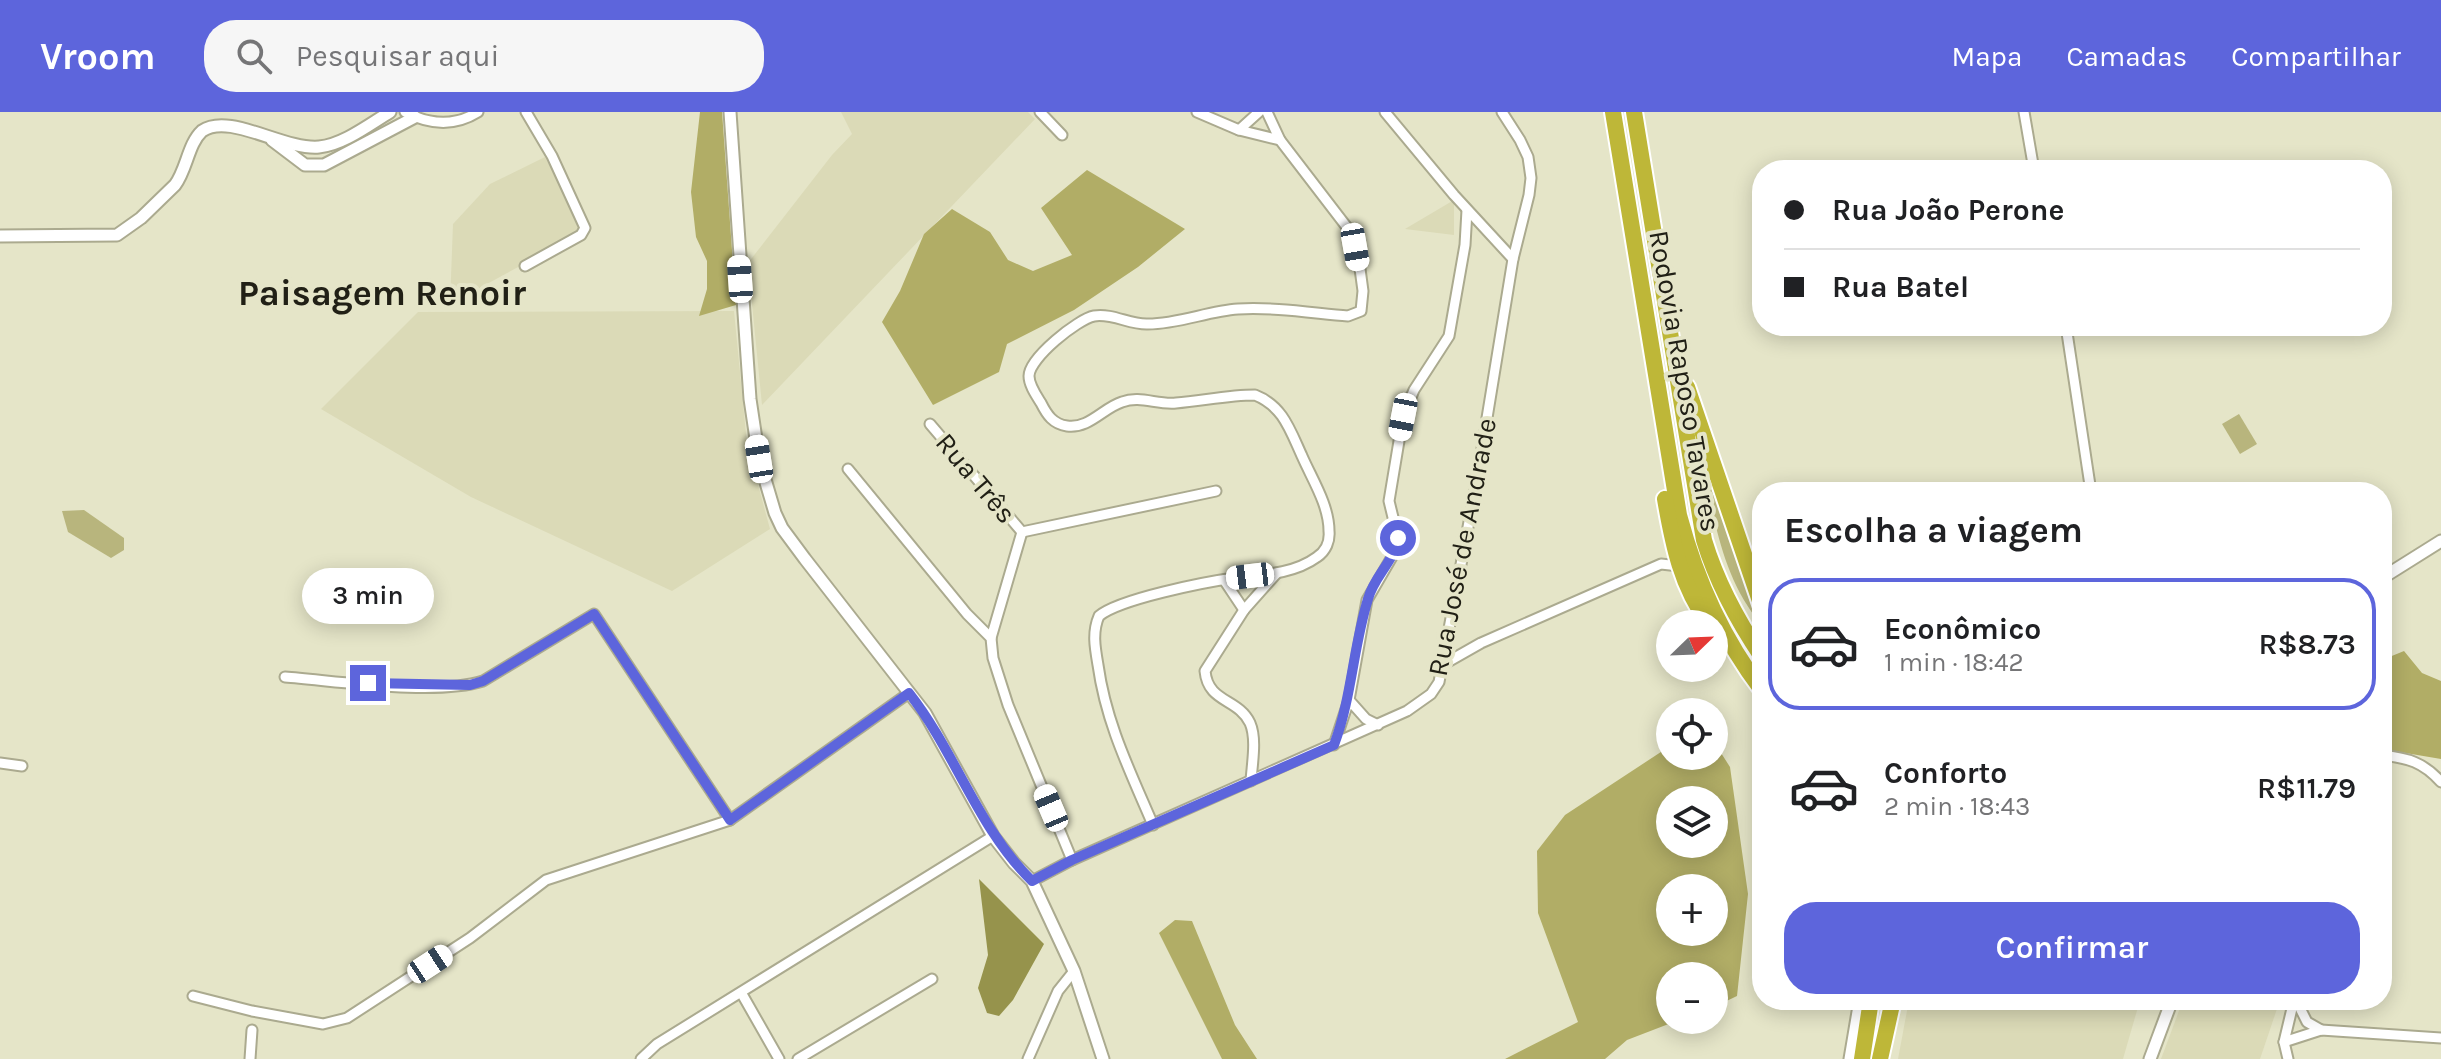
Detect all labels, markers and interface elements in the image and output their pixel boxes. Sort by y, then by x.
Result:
search box [204,20,764,92]
text: Vroom [40,34,156,79]
icon: search [232,34,276,78]
text: Pesquisar aqui [296,38,500,74]
text: Mapa [1951,40,2022,73]
text: Camadas [2066,40,2187,73]
text: Compartilhar [2231,40,2401,73]
text: Rua João Perone [1832,192,2064,228]
car [1339,221,1371,273]
street label: Rodovia Raposo Tavares [1642,228,1728,534]
car [726,254,754,304]
text: Rua Batel [1832,269,1969,305]
district label: Paisagem Renoir [238,272,526,315]
car [1387,391,1419,443]
street label: Rua José de Andrade [1421,415,1503,679]
street label: Rua Três [929,426,1023,530]
car [743,433,775,485]
text: Escolha a viagem [1784,509,2083,551]
route start [1380,520,1416,556]
car [1225,561,1275,591]
callout: 3 min [302,567,434,623]
text: 3 min [332,580,404,611]
icon: car [1788,608,1860,680]
north arrow [1656,610,1728,682]
map controls [1656,610,1728,1034]
text: Econômico [1884,611,2041,647]
text: R$8.73 [2258,626,2356,662]
text: 1 min · 18:42 [1884,647,2024,678]
route end [350,665,386,701]
button: locate [1656,698,1728,770]
icon: car [1788,752,1860,824]
text: Conforto [1884,755,2007,791]
text: R$11.79 [2257,770,2356,806]
car [1031,781,1071,835]
button: layers [1656,786,1728,858]
text: 2 min · 18:43 [1884,791,2030,822]
button: + [1656,874,1728,946]
button: Confirmar [1784,902,2360,994]
car [403,941,457,987]
button: − [1656,962,1728,1034]

